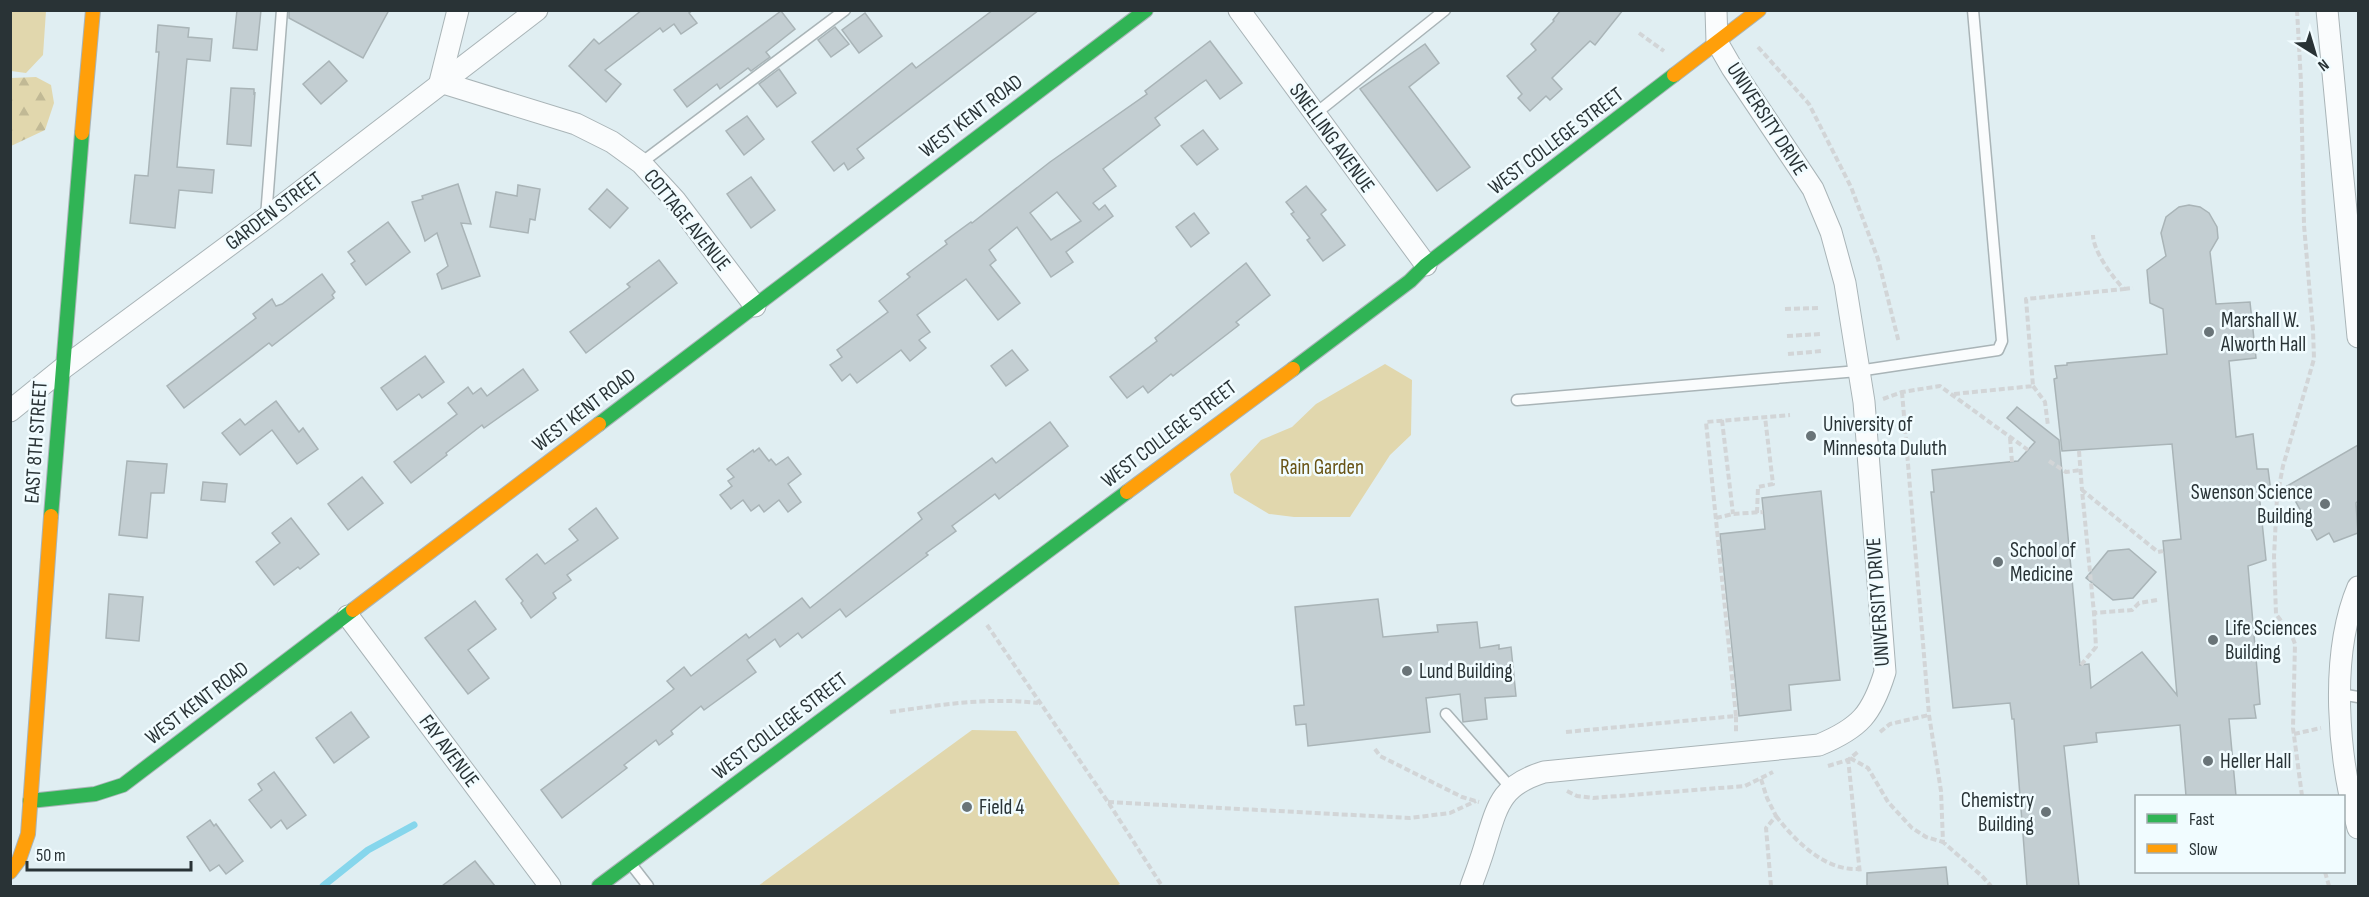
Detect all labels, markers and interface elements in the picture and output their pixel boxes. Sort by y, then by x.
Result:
north arrow [2285,24,2345,84]
text: N [2314,55,2332,75]
street label: UNIVERSITY DRIVE [1721,58,1813,180]
street label: WEST KENT ROAD [914,69,1028,163]
street label: SNELLING AVENUE [1284,78,1380,198]
street label: WEST COLLEGE STREET [1483,82,1629,200]
street label: COTTAGE AVENUE [638,164,736,276]
street label: GARDEN STREET [220,166,328,256]
place label: Marshall W. Alworth Hall [2220,308,2306,357]
marker: Marshall W. Alworth Hall [2202,325,2216,339]
street label: WEST KENT ROAD [527,363,641,457]
street label: WEST COLLEGE STREET [1096,375,1242,493]
street label: EAST 8TH STREET [19,379,53,504]
place label: University of Minnesota Duluth [1823,412,1947,461]
marker: University of Minnesota Duluth [1804,429,1818,443]
park label: Rain Garden [1280,455,1364,480]
place label: Swenson Science Building [2191,480,2313,529]
marker: Swenson Science Building [2318,497,2332,511]
street label: UNIVERSITY DRIVE [1861,537,1895,667]
place label: School of Medicine [2010,538,2077,587]
marker: School of Medicine [1991,555,2005,569]
place label: Life Sciences Building [2225,616,2317,665]
marker: Life Sciences Building [2206,633,2220,647]
street label: WEST KENT ROAD [140,656,254,750]
place label: Lund Building [1419,659,1513,684]
marker: Lund Building [1400,664,1414,678]
street label: WEST COLLEGE STREET [707,667,853,785]
street label: FAY AVENUE [414,710,484,792]
place label: Heller Hall [2220,749,2291,774]
marker: Heller Hall [2201,754,2215,768]
place label: Chemistry Building [1961,788,2034,837]
place label: Field 4 [979,795,1025,820]
legend [2135,795,2345,873]
marker: Field 4 [960,800,974,814]
marker: Chemistry Building [2039,805,2053,819]
text: Fast [2189,809,2215,830]
scale bar [27,834,190,872]
text: Slow [2189,839,2218,860]
text: 50 m [36,845,66,866]

